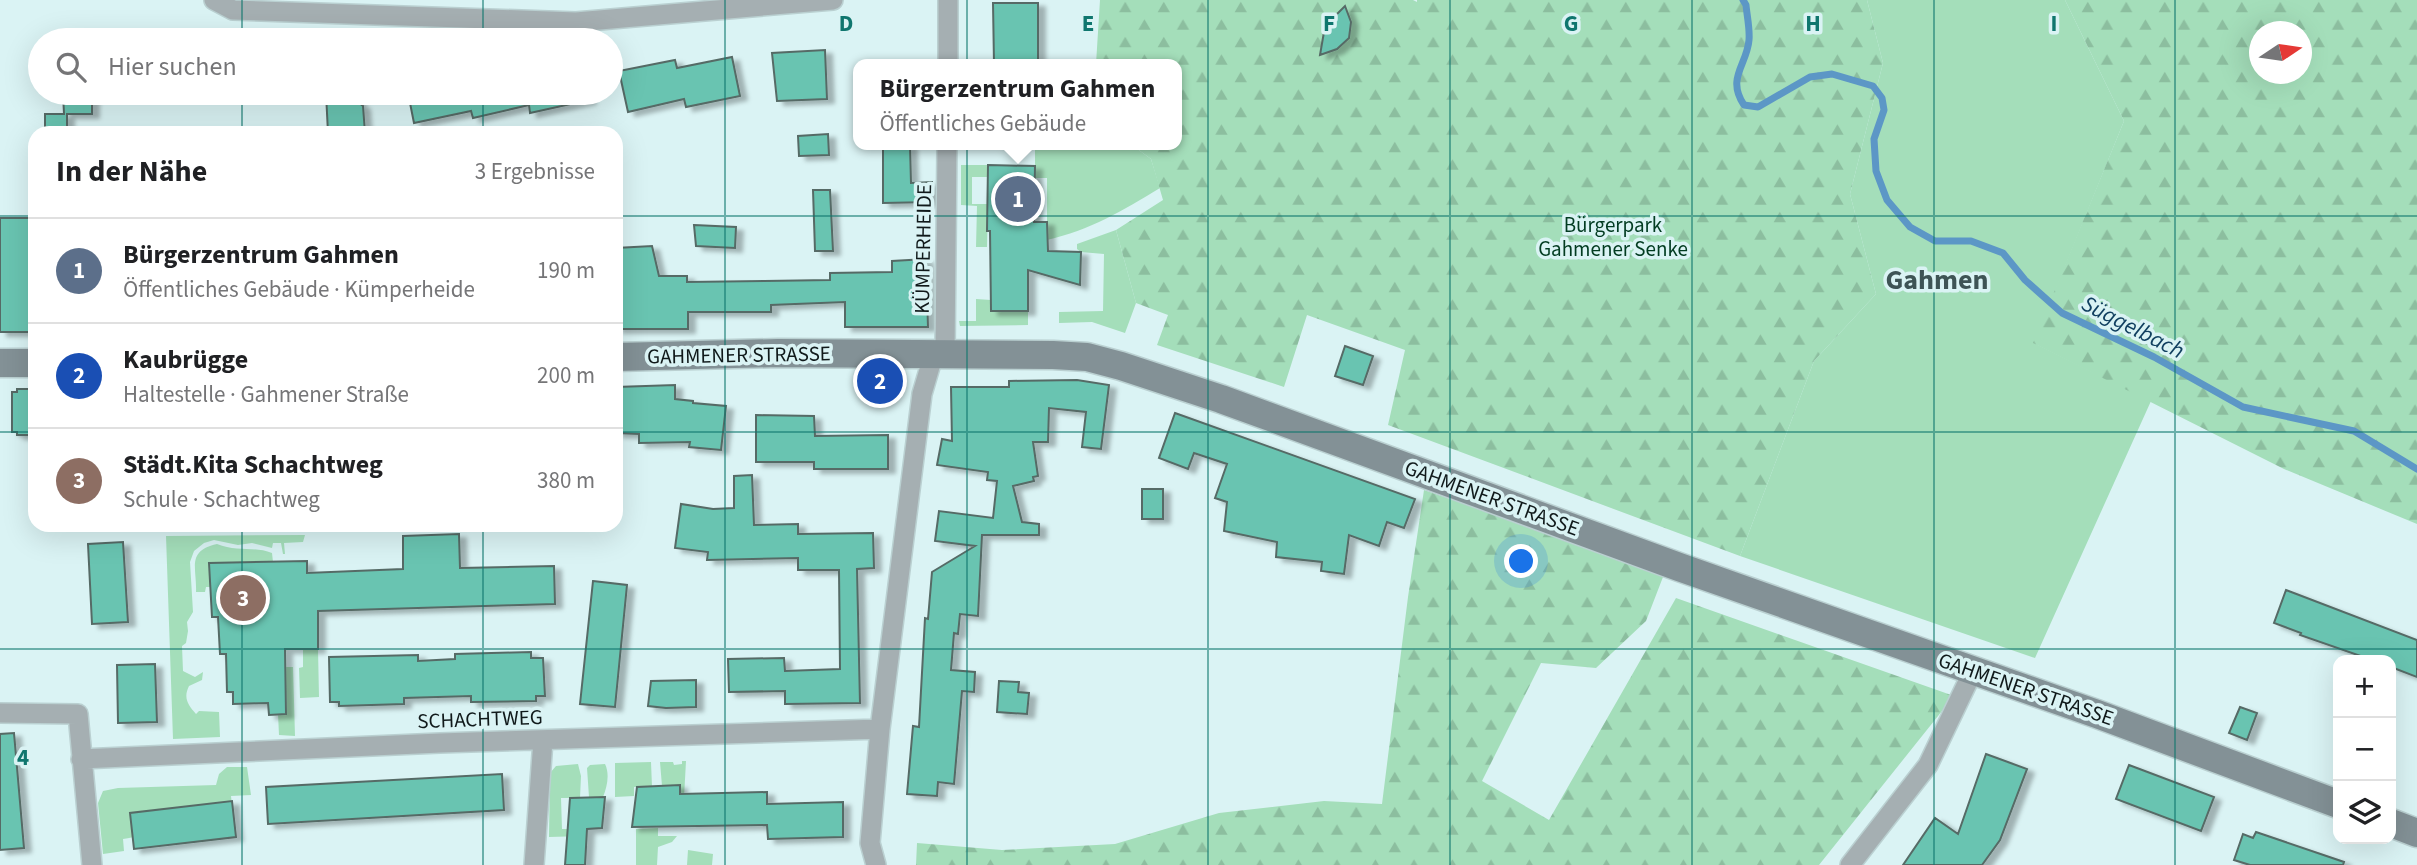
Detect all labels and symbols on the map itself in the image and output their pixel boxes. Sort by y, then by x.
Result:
text: D [839,7,853,40]
text: E [1082,7,1094,40]
text: F [1323,7,1335,40]
text: G [1564,7,1578,40]
text: H [1805,7,1821,40]
text: I [2051,7,2057,40]
north arrow [2249,21,2312,84]
pin: 1 [995,173,1041,225]
street label: KÜMPERHEIDE [907,184,939,314]
park label: Bürgerpark Gahmener Senke [1538,210,1688,264]
district label: Gahmen [1885,260,1989,300]
water label: Süggelbach [2076,287,2190,367]
street label: GAHMENER STRASSE [647,338,831,372]
pin: 2 [857,355,903,407]
street label: GAHMENER STRASSE [1401,452,1583,544]
your location [1504,544,1538,578]
pin: 3 [220,572,266,624]
street label: GAHMENER STRASSE [1934,645,2118,733]
street label: SCHACHTWEG [417,702,543,736]
text: 4 [17,741,29,774]

